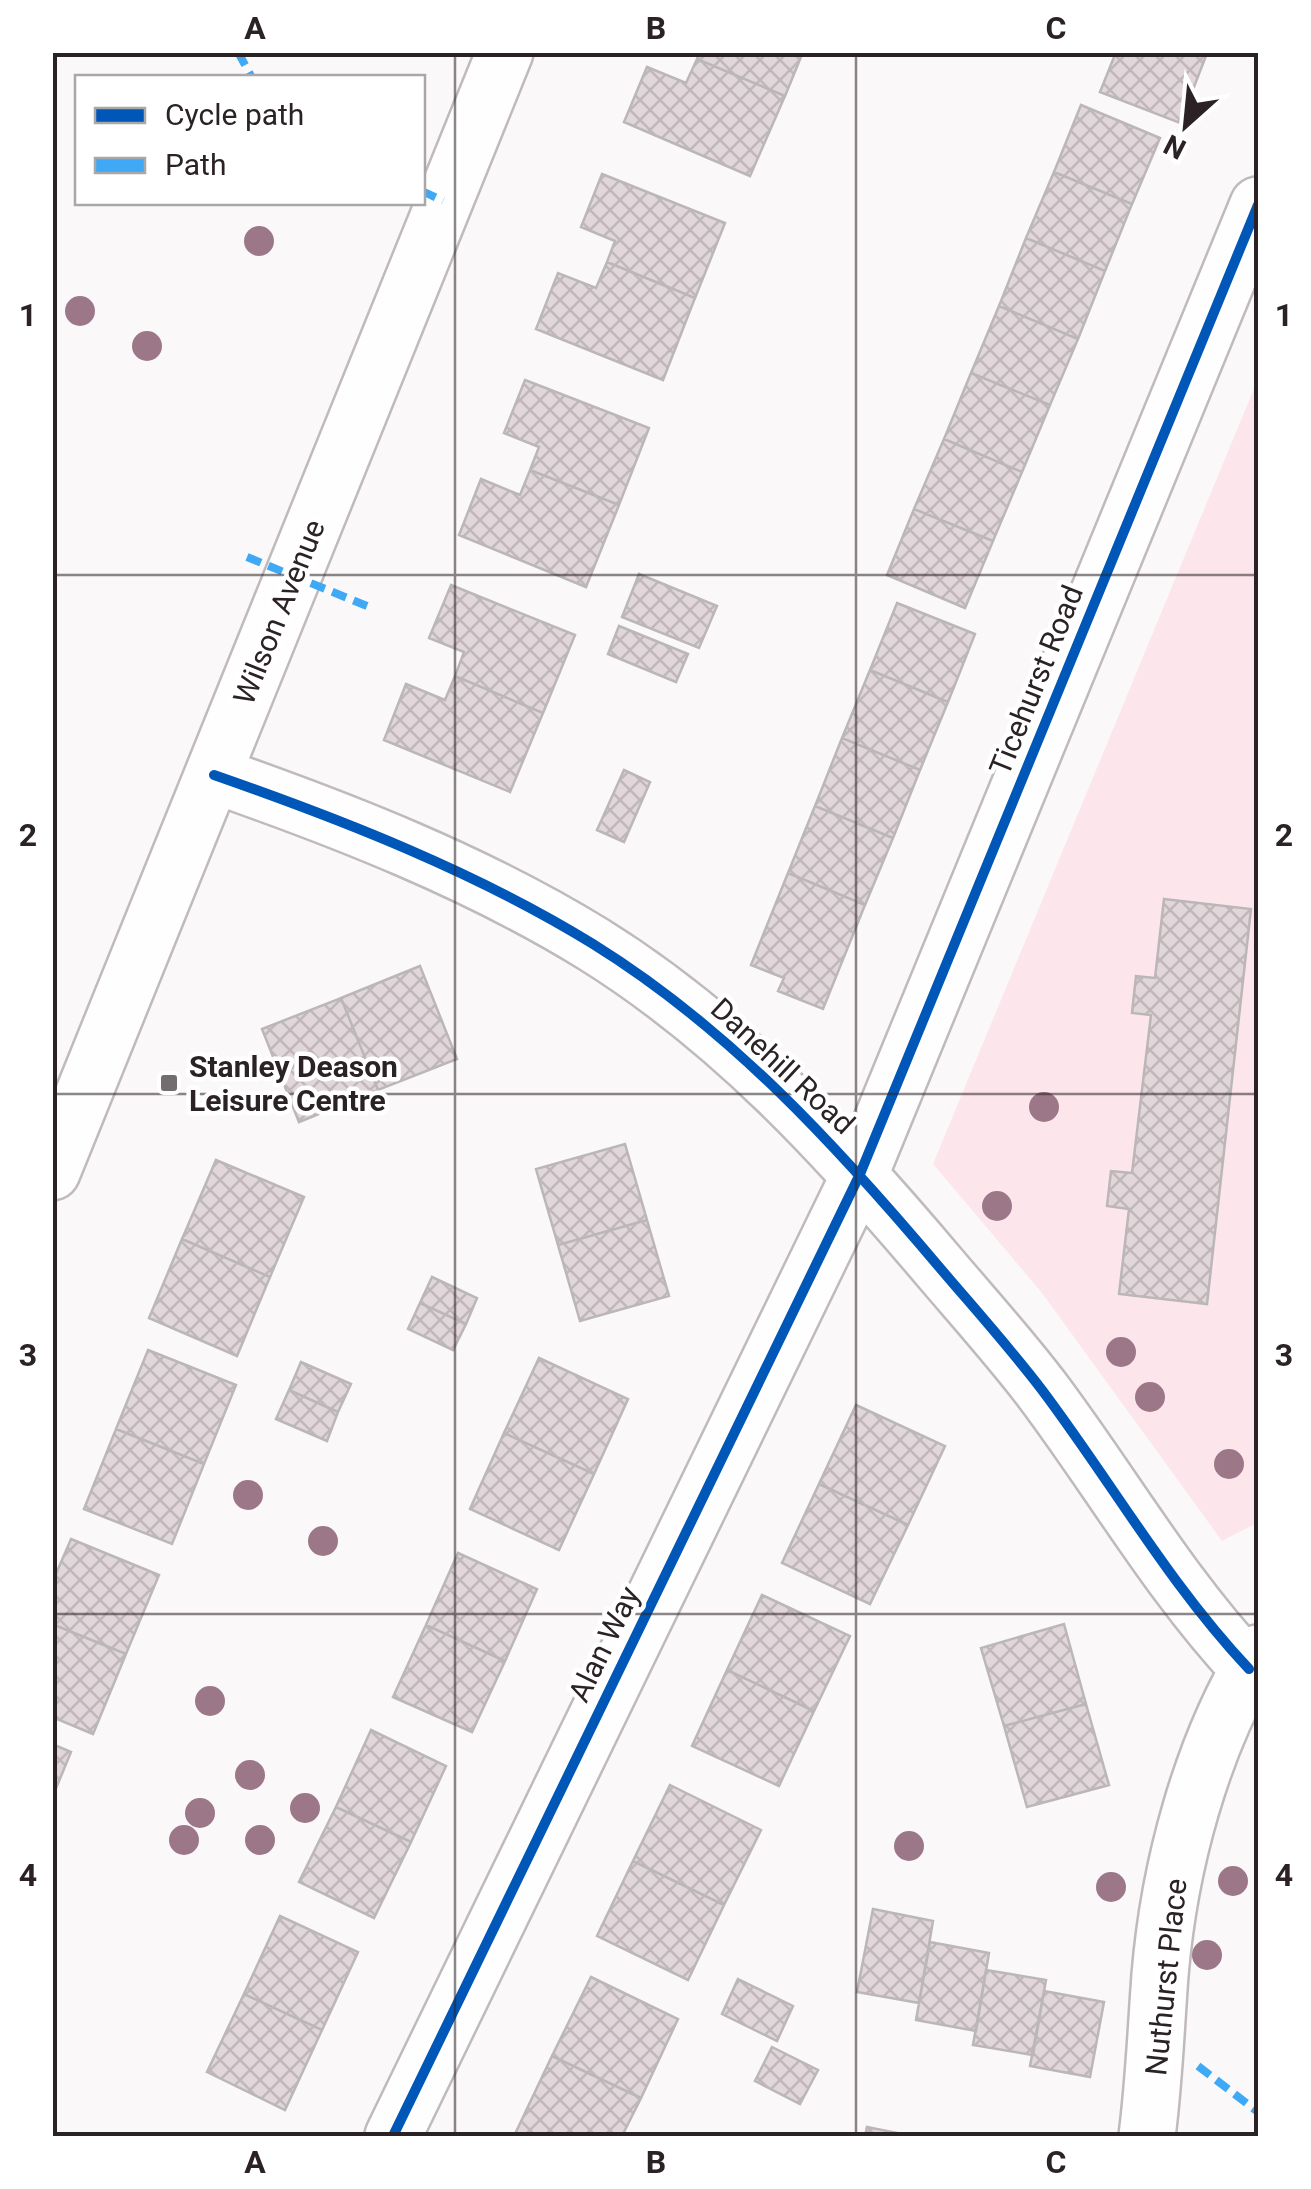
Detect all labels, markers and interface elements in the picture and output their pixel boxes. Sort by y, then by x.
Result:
text: A [244,9,266,47]
text: B [646,9,666,47]
text: C [1046,9,1066,47]
legend [75,75,425,205]
north arrow [1136,75,1236,175]
text: Cycle path [165,97,304,132]
text: N [1159,128,1191,166]
text: Path [165,147,226,182]
text: 1 [19,296,37,334]
text: 1 [1275,296,1293,334]
street label: Wilson Avenue [226,515,332,709]
street label: Ticehurst Road [982,580,1090,780]
text: 2 [19,816,37,854]
text: 2 [1275,816,1293,854]
street label: Danehill Road [704,991,862,1141]
place label: Stanley Deason Leisure Centre [189,1049,398,1118]
marker: Stanley Deason Leisure Centre [158,1072,180,1094]
text: 3 [19,1336,37,1374]
text: 3 [1275,1336,1293,1374]
street label: Alan Way [561,1581,647,1707]
text: 4 [19,1856,37,1894]
text: 4 [1275,1856,1293,1894]
street label: Nuthurst Place [1138,1877,1194,2077]
text: A [244,2143,266,2181]
text: B [646,2143,666,2181]
text: C [1046,2143,1066,2181]

